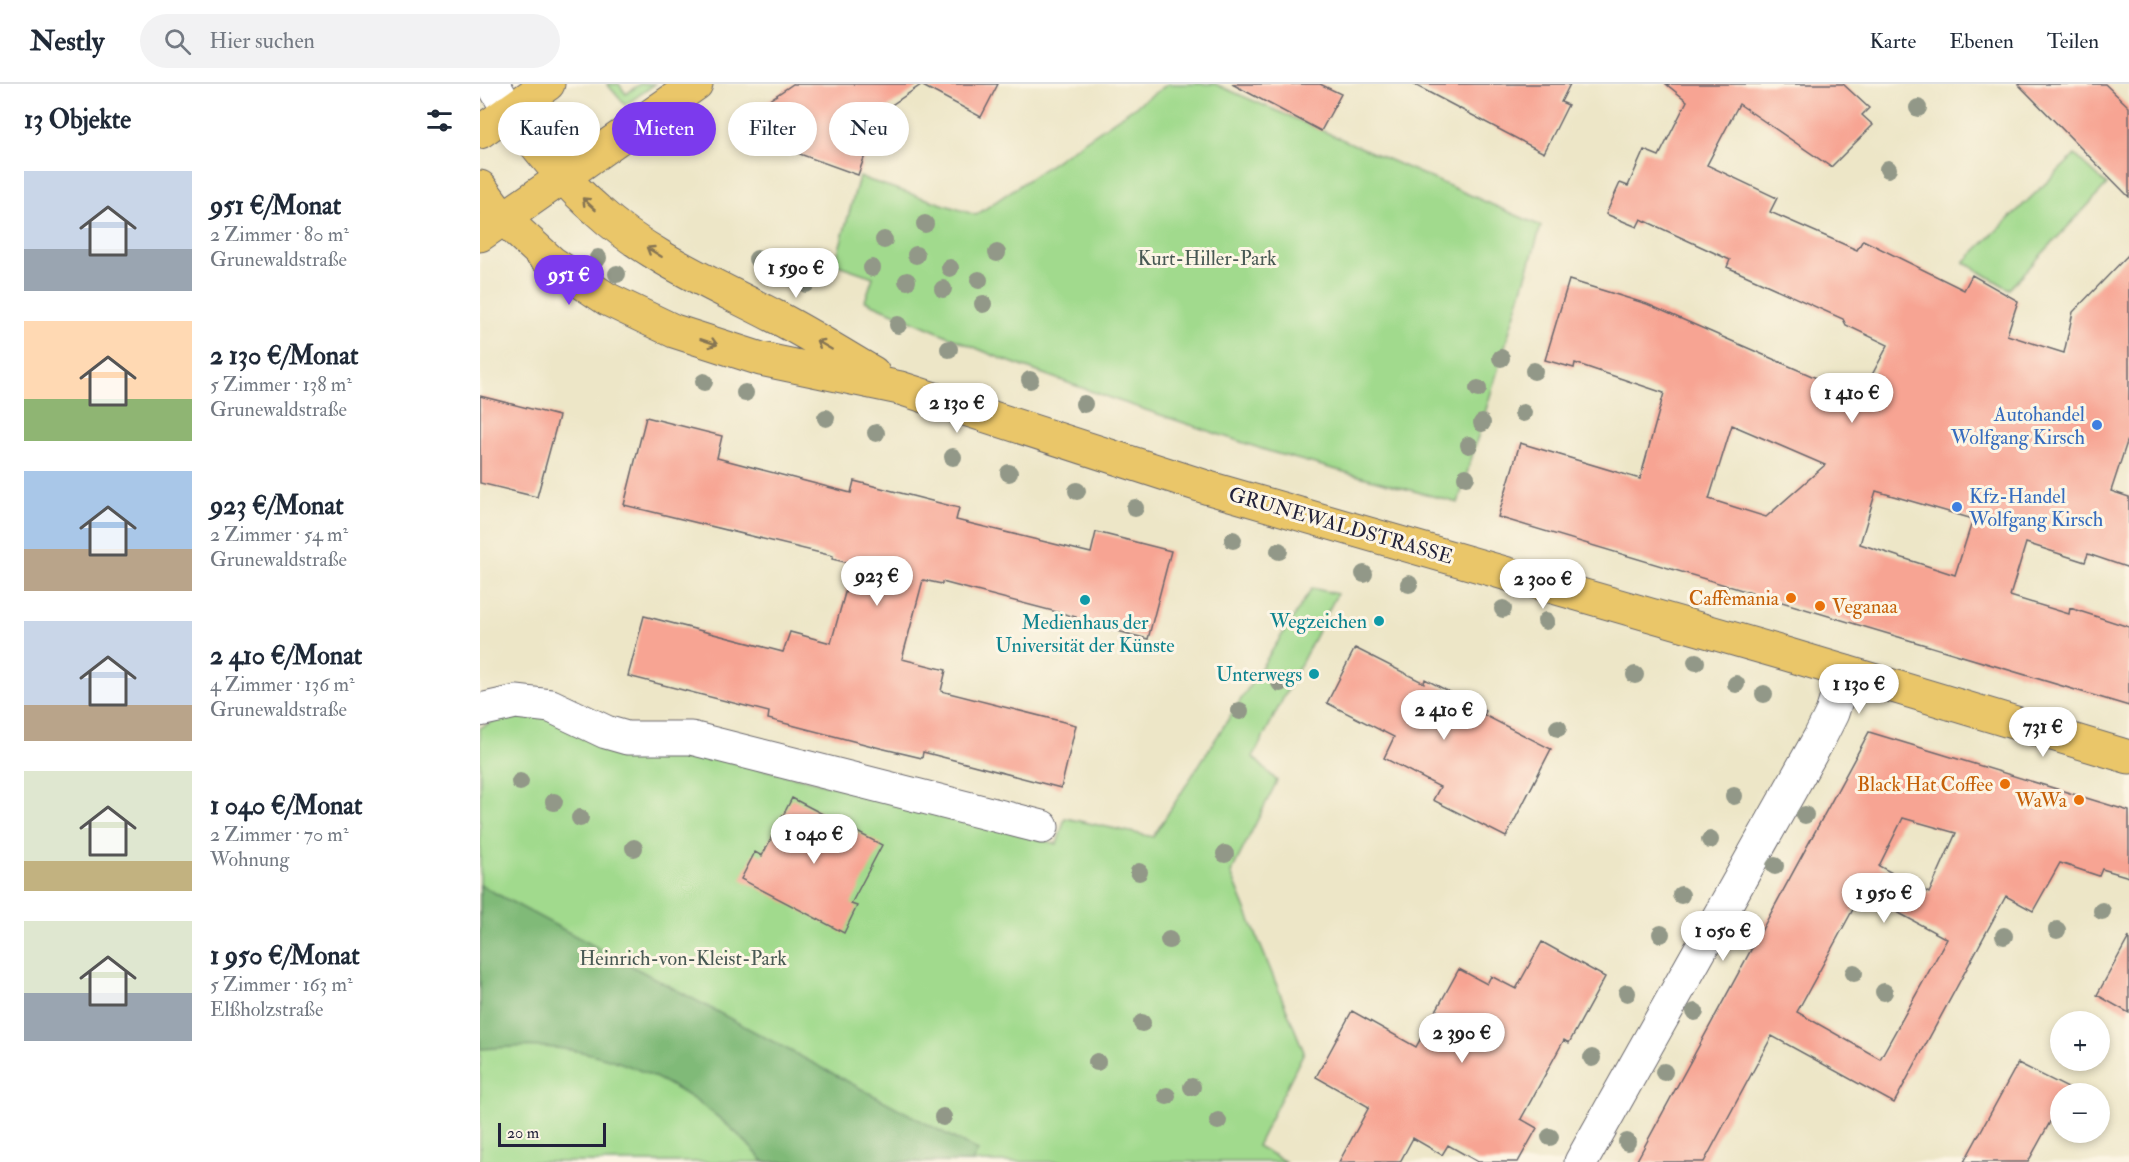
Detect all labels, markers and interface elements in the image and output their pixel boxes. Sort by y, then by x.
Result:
search box [140,14,560,68]
text: Nestly [30,24,104,59]
icon: search [161,25,194,58]
text: Hier suchen [209,27,315,55]
text: Karte [1869,28,1916,55]
text: Ebenen [1949,28,2014,55]
text: Teilen [2047,28,2099,55]
chip: Kaufen [498,102,600,156]
chip: Mieten [612,102,716,156]
chip: Filter [728,102,817,156]
chip: Neu [829,102,909,156]
text: 13 Objekte [24,104,131,136]
icon: filters [423,104,456,137]
text: 951 €/Monat [210,190,341,222]
icon: home [72,195,144,267]
one-way arrow [582,196,597,211]
text: 2 Zimmer · 80 m² [210,222,349,247]
one-way arrow [646,246,663,258]
park label: Kurt-Hiller-Park [1138,246,1277,271]
text: Grunewaldstraße [210,247,347,272]
pin: 1 590 € [741,248,851,299]
pin: 951 € [527,255,611,306]
text: 1 590 € [768,255,824,280]
text: 951 € [548,262,590,287]
one-way arrow [699,338,718,349]
one-way arrow [816,339,834,350]
text: 2 130 €/Monat [210,340,358,372]
icon: home [72,345,144,417]
text: 5 Zimmer · 138 m² [210,372,352,397]
pin: 1 410 € [1797,373,1907,424]
text: 1 410 € [1824,380,1880,405]
pin: 2 130 € [902,383,1012,434]
text: 2 130 € [929,390,985,415]
text: Grunewaldstraße [210,397,347,422]
place label: Autohandel Wolfgang Kirsch [1950,402,2086,450]
marker: Autohandel Wolfgang Kirsch [2090,418,2104,432]
street label: GRUNEWALDSTRASSE [1226,481,1456,569]
place label: Kfz-Handel Wolfgang Kirsch [1968,484,2104,532]
text: 923 €/Monat [210,490,344,522]
icon: home [72,495,144,567]
marker: Kfz-Handel Wolfgang Kirsch [1950,500,1964,514]
text: 2 Zimmer · 54 m² [210,522,348,547]
text: Grunewaldstraße [210,547,347,572]
pin: 923 € [835,556,919,607]
pin: 2 300 € [1488,559,1598,610]
text: 923 € [855,563,899,588]
text: 2 300 € [1514,566,1572,591]
place label: Caffèmania [1689,586,1780,611]
marker: Caffèmania [1784,591,1798,605]
marker: Medienhaus der Universität der Künste [1078,593,1092,607]
place label: Veganaa [1832,594,1898,619]
marker: Veganaa [1813,599,1827,613]
place label: Wegzeichen [1269,609,1367,634]
place label: Medienhaus der Universität der Künste [995,610,1175,658]
marker: Wegzeichen [1372,614,1386,628]
text: 2 410 €/Monat [210,640,362,672]
icon: home [72,645,144,717]
place label: Unterwegs [1216,662,1302,687]
pin: 1 130 € [1804,664,1914,715]
marker: Unterwegs [1307,667,1321,681]
text: 1 130 € [1833,671,1885,696]
text: 4 Zimmer · 136 m² [210,672,355,697]
pin: 2 410 € [1389,690,1499,741]
text: Grunewaldstraße [210,697,347,722]
text: 2 410 € [1415,697,1473,722]
pin: 731 € [2001,707,2085,758]
text: 731 € [2023,714,2063,739]
place label: Black Hat Coffee [1857,772,1993,797]
marker: Black Hat Coffee [1998,777,2012,791]
place label: WaWa [2014,788,2068,813]
text: 1 040 €/Monat [210,790,362,822]
marker: WaWa [2072,793,2086,807]
icon: home [72,795,144,867]
pin: 1 040 € [759,814,869,865]
text: 1 040 € [785,821,843,846]
text: 2 Zimmer · 70 m² [210,822,349,847]
text: Wohnung [210,847,289,872]
pin: 1 950 € [1829,873,1939,924]
text: 1 950 € [1856,880,1912,905]
pin: 1 050 € [1668,911,1778,962]
text: 1 050 € [1695,918,1751,943]
text: 1 950 €/Monat [210,940,360,972]
icon: home [72,945,144,1017]
park label: Heinrich-von-Kleist-Park [579,946,787,971]
text: 5 Zimmer · 163 m² [210,972,353,997]
text: Elßholzstraße [210,997,323,1022]
map controls [2050,1011,2110,1143]
button: + [2050,1011,2110,1071]
pin: 2 390 € [1407,1013,1517,1064]
text: 2 390 € [1433,1020,1491,1045]
button: − [2050,1083,2110,1143]
scale bar [498,1120,606,1148]
text: 20 m [507,1123,539,1143]

